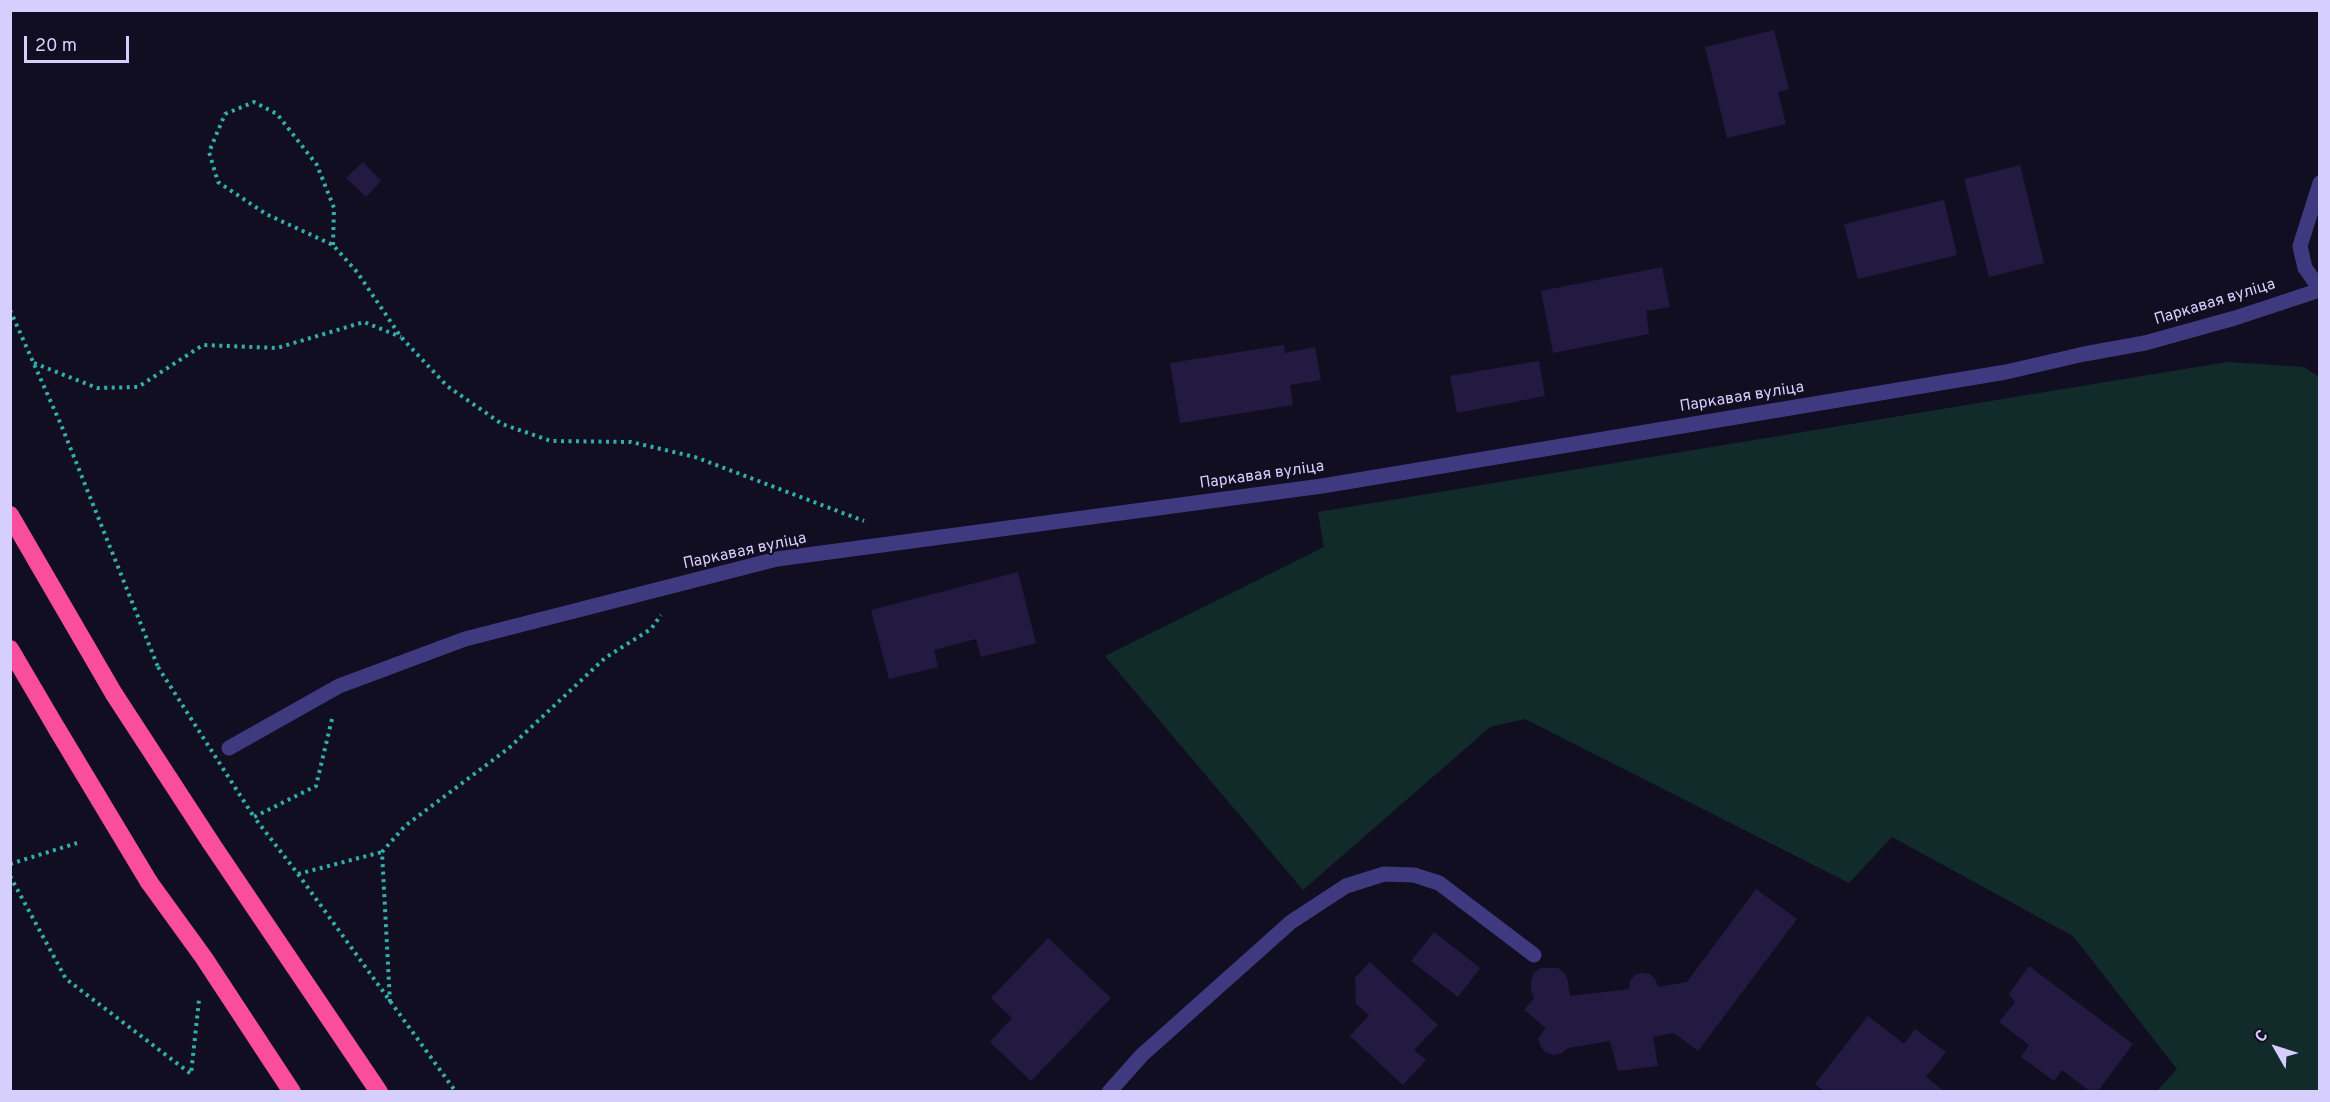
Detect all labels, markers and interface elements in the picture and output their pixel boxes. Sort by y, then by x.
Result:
scale bar [27,24,132,62]
text: 20 m [35,35,77,58]
street label: Паркавая вуліца [2152,275,2278,331]
street label: Паркавая вуліца [1678,379,1806,417]
street label: Паркавая вуліца [1199,458,1325,494]
street label: Паркавая вуліца [682,530,808,574]
north arrow [2246,1018,2306,1078]
text: С [2251,1026,2273,1047]

